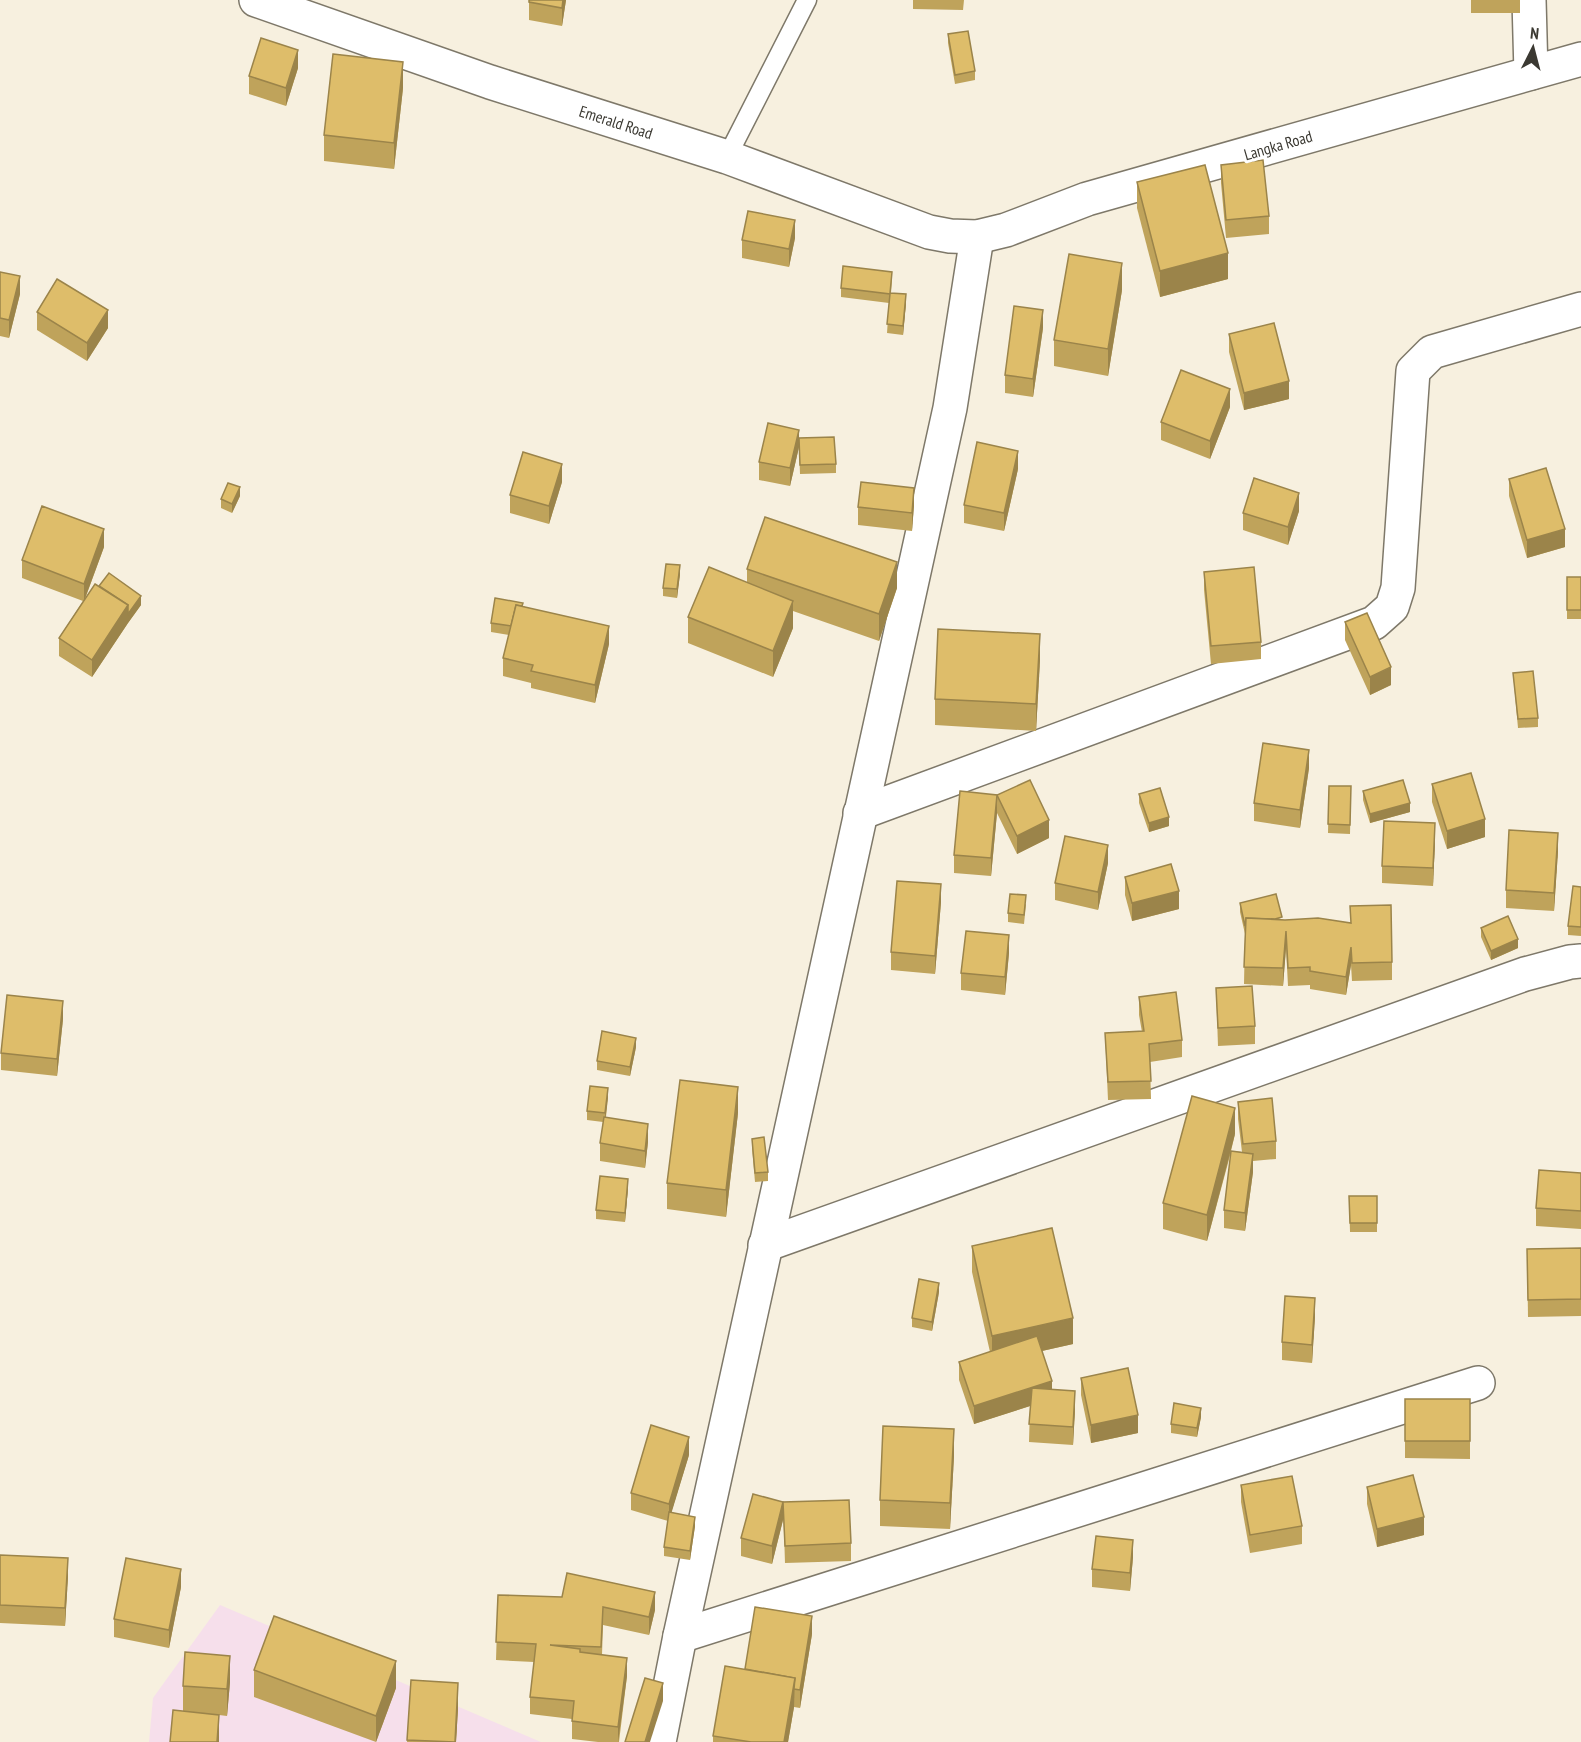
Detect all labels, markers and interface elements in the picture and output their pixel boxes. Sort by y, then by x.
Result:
north arrow [1503,18,1563,78]
text: N [1529,23,1540,43]
street label: Emerald Road [577,101,655,143]
street label: Langka Road [1242,126,1314,164]

